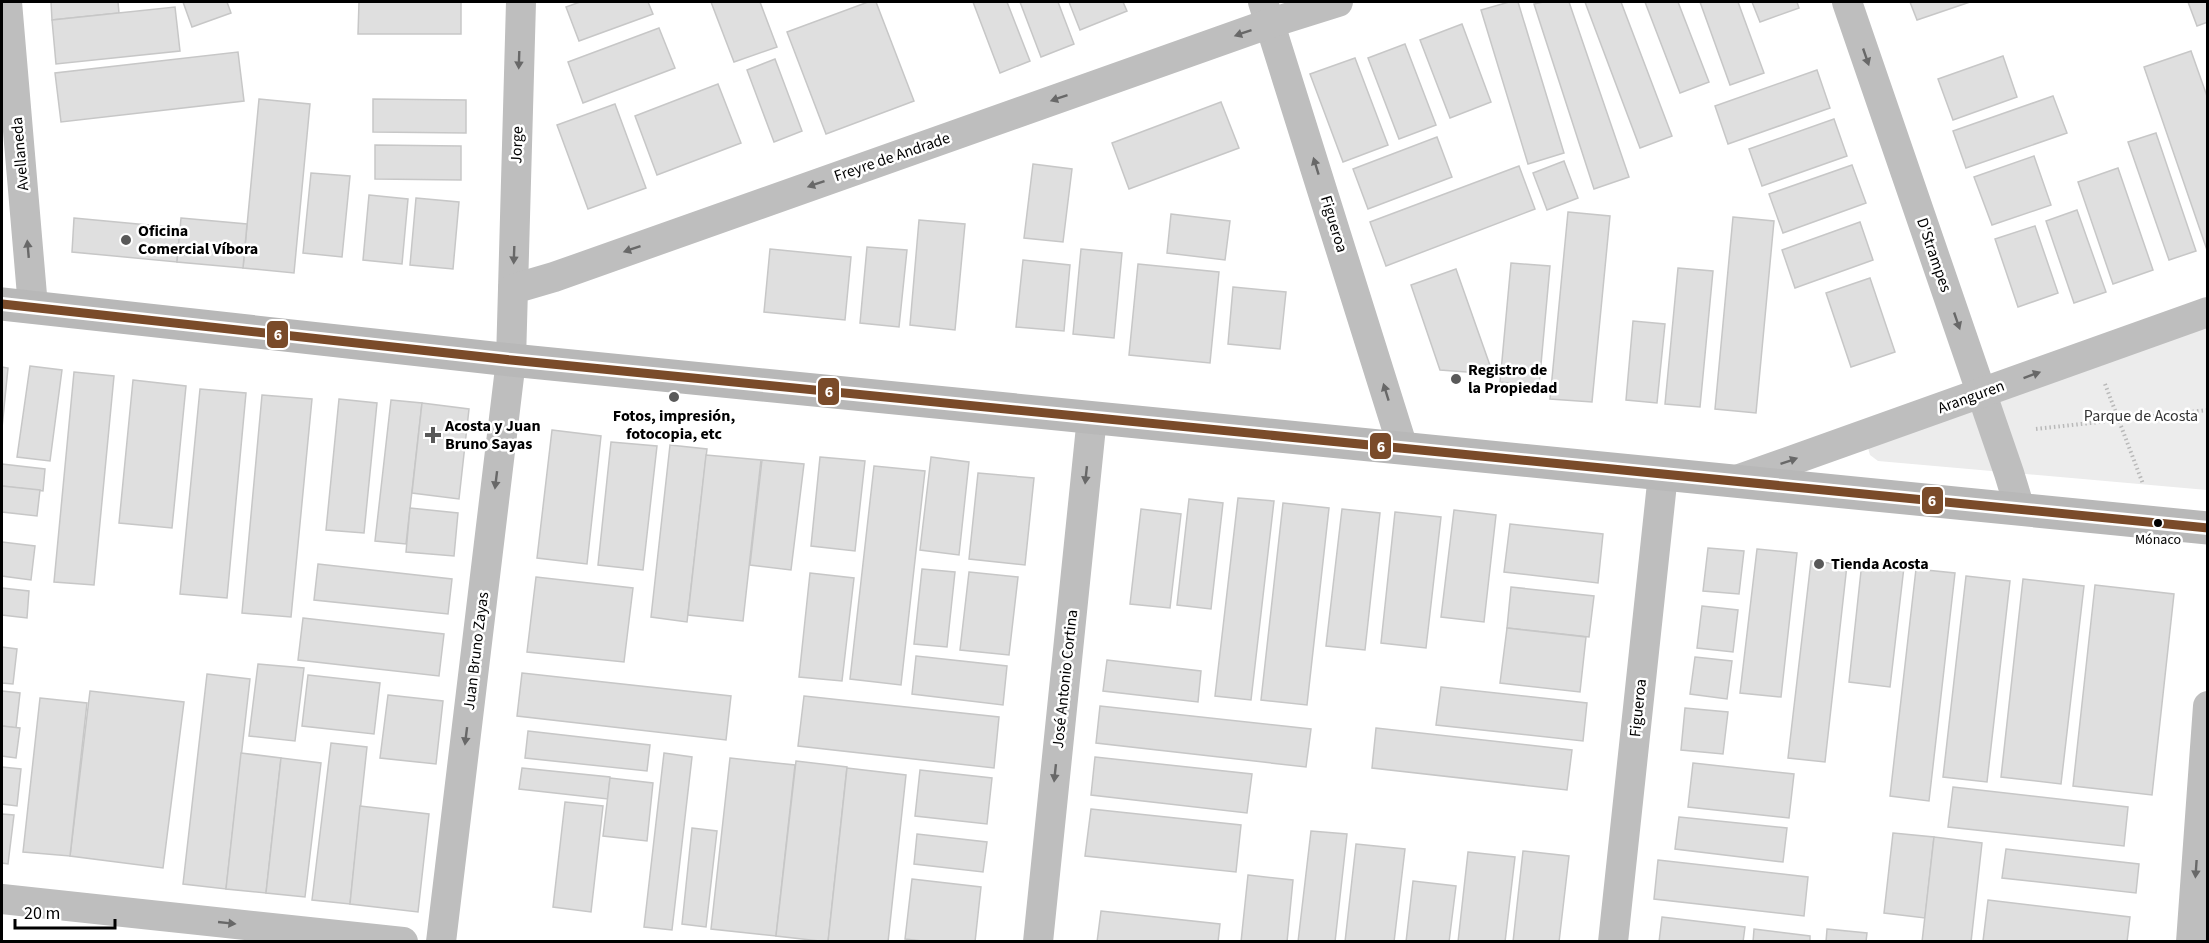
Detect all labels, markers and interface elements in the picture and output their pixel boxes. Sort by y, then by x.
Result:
one-way arrow [1234,29,1252,39]
one-way arrow [1861,48,1871,66]
one-way arrow [515,50,524,69]
one-way arrow [1050,94,1068,104]
street label: Avellaneda [6,116,34,192]
street label: Jorge [505,126,529,164]
street label: Freyre de Andrade [831,127,953,187]
one-way arrow [1311,157,1320,175]
one-way arrow [807,180,825,190]
street label: Figueroa [1315,193,1353,255]
street label: D'Strampes [1911,215,1957,295]
place label: Oficina Comercial Víbora [138,220,258,260]
marker: Oficina Comercial Víbora [119,233,133,247]
one-way arrow [23,239,33,258]
one-way arrow [509,245,519,264]
one-way arrow [623,245,641,255]
one-way arrow [1952,312,1962,330]
line badge: 6 [266,320,289,349]
text: 6 [274,324,282,346]
place label: Registro de la Propiedad [1468,359,1557,399]
one-way arrow [2023,369,2041,379]
marker: Registro de la Propiedad [1449,372,1463,386]
street label: Aranguren [1935,375,2007,419]
line badge: 6 [817,377,840,406]
text: 6 [825,381,833,403]
one-way arrow [1381,383,1390,401]
marker: Fotos, impresión, fotocopia, etc [667,390,681,404]
place label: Fotos, impresión, fotocopia, etc [613,405,735,445]
park label: Parque de Acosta [2084,405,2198,427]
place label: Acosta y Juan Bruno Sayas [444,415,541,455]
marker: Acosta y Juan Bruno Sayas [426,428,440,442]
line badge: 6 [1369,432,1392,460]
text: 6 [1377,436,1385,458]
one-way arrow [1780,456,1798,466]
one-way arrow [1081,466,1091,485]
one-way arrow [492,471,501,490]
line badge: 6 [1921,486,1944,515]
text: 6 [1928,490,1936,512]
marker: Mónaco [2152,517,2164,529]
place label: Mónaco [2135,530,2181,550]
place label: Tienda Acosta [1831,553,1929,575]
marker: Tienda Acosta [1812,557,1826,571]
street label: Juan Bruno Zayas [458,590,494,711]
street label: José Antonio Cortina [1047,608,1083,750]
street label: Figueroa [1624,678,1652,738]
one-way arrow [461,727,471,746]
one-way arrow [1050,764,1060,783]
one-way arrow [2191,860,2201,879]
scale bar [15,892,116,930]
text: 20 m [24,901,60,926]
one-way arrow [217,918,236,928]

